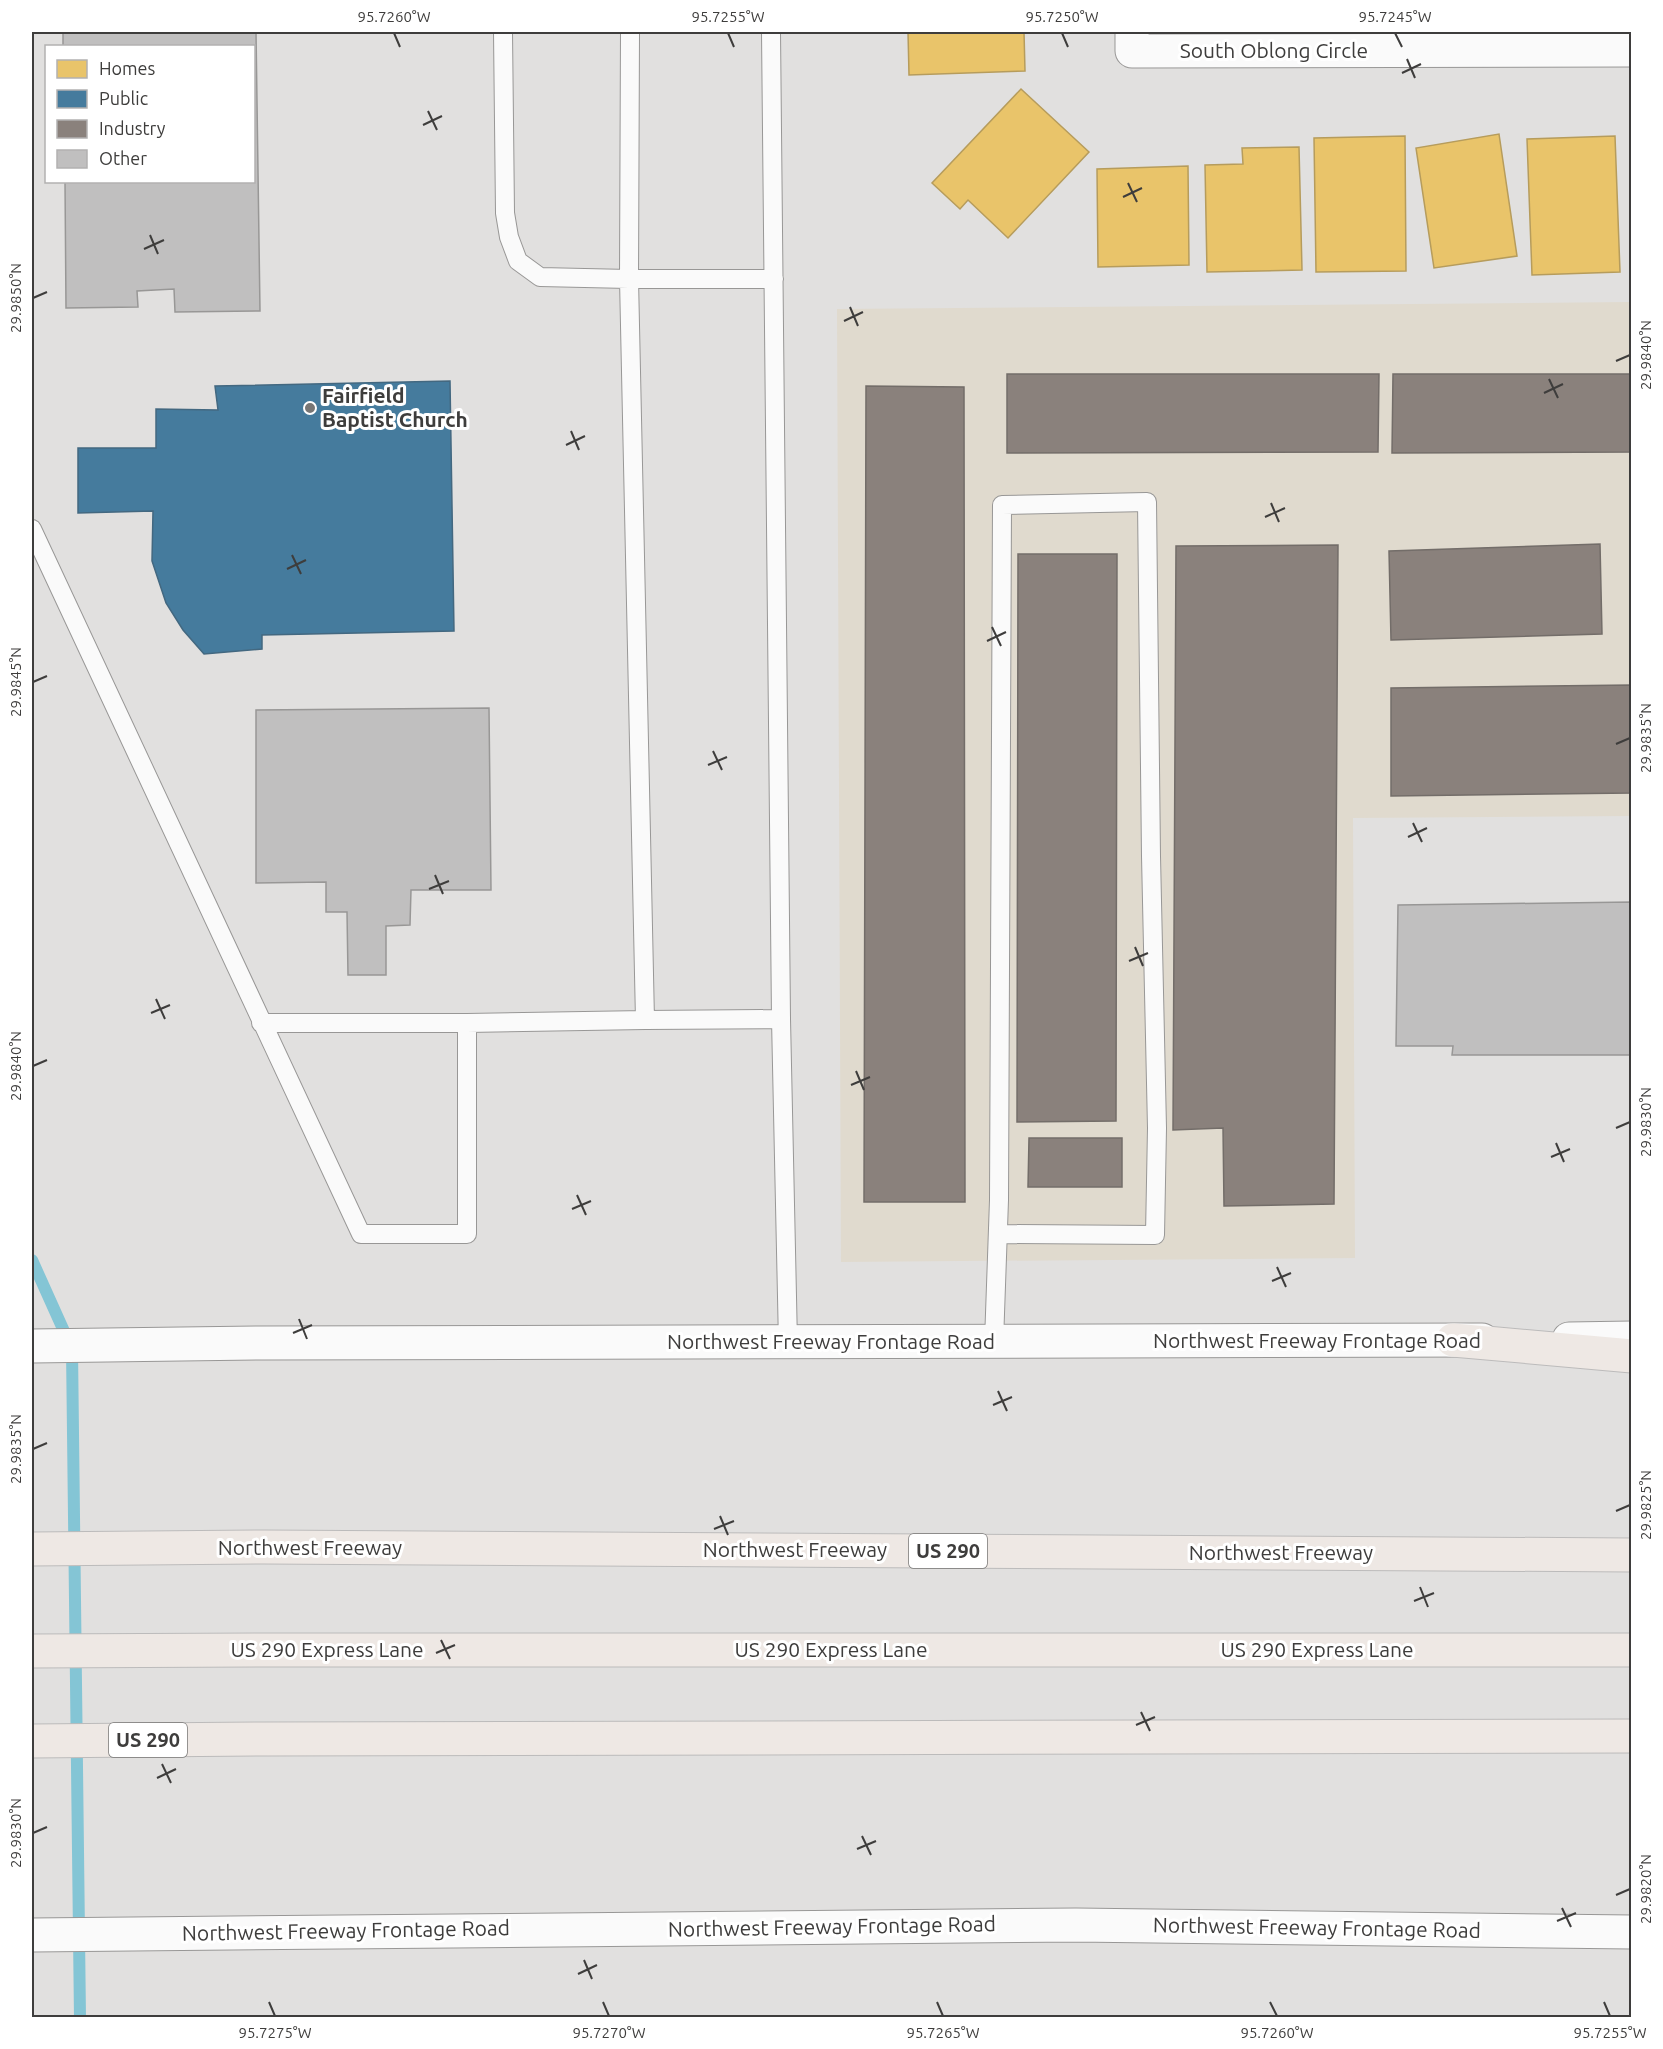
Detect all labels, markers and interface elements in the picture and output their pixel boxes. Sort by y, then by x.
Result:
text: 95.7260°W [357,8,431,25]
text: 95.7255°W [691,8,765,25]
text: 95.7250°W [1025,8,1099,25]
text: 95.7245°W [1358,8,1432,25]
street label: South Oblong Circle [1180,38,1368,62]
legend [45,45,255,183]
text: Homes [99,58,156,78]
text: Public [99,88,148,108]
text: Industry [99,118,166,138]
text: Other [99,148,147,168]
text: 29.9850°N [7,263,24,333]
text: 29.9840°N [1637,320,1654,390]
place label: Fairfield Baptist Church [322,383,468,431]
marker: Fairfield Baptist Church [303,401,317,415]
text: 29.9845°N [7,647,24,717]
text: 29.9835°N [1637,703,1654,773]
text: 29.9840°N [7,1031,24,1101]
text: 29.9830°N [1637,1087,1654,1157]
street label: Northwest Freeway Frontage Road [1153,1328,1481,1352]
street label: Northwest Freeway Frontage Road [667,1329,995,1353]
text: 29.9835°N [7,1414,24,1484]
text: 29.9825°N [1637,1470,1654,1540]
road number: US 290 [909,1534,987,1568]
street label: Northwest Freeway [218,1535,402,1559]
street label: Northwest Freeway [703,1537,887,1561]
street label: Northwest Freeway [1189,1540,1373,1564]
street label: US 290 Express Lane [230,1637,424,1661]
street label: US 290 Express Lane [734,1637,928,1661]
street label: US 290 Express Lane [1220,1637,1414,1661]
road number: US 290 [109,1723,187,1757]
text: 29.9830°N [7,1798,24,1868]
text: 29.9820°N [1637,1854,1654,1924]
street label: Northwest Freeway Frontage Road [668,1911,996,1941]
street label: Northwest Freeway Frontage Road [1153,1912,1481,1942]
street label: Northwest Freeway Frontage Road [182,1915,510,1945]
text: 95.7275°W [238,2024,312,2041]
text: 95.7270°W [572,2024,646,2041]
text: 95.7265°W [906,2024,980,2041]
text: 95.7260°W [1240,2024,1314,2041]
text: 95.7255°W [1573,2024,1647,2041]

